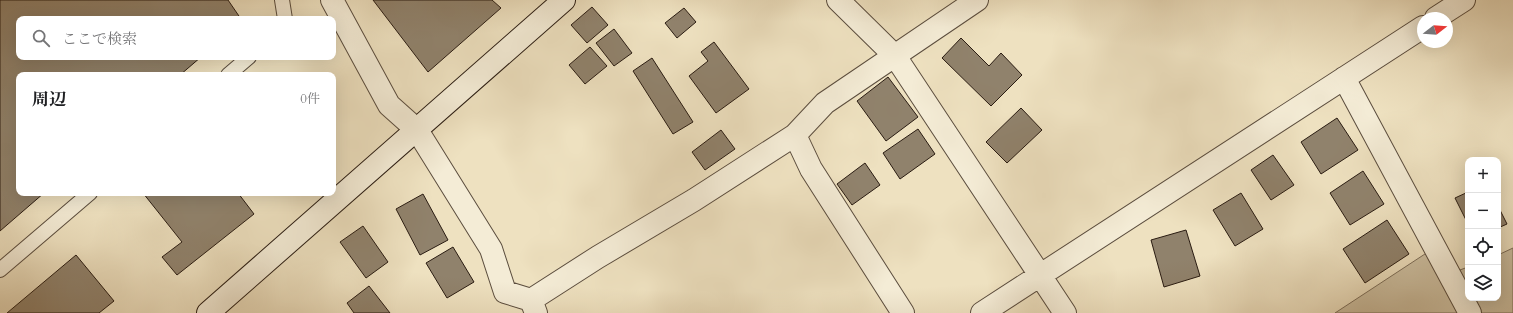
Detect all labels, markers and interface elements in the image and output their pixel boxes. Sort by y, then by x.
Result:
north arrow [1417,12,1453,48]
search box [16,16,336,60]
icon: search [30,27,52,49]
text: ここで検索 [62,29,137,49]
text: 周辺 [32,88,66,111]
text: 0件 [300,90,320,108]
map controls [1465,157,1501,301]
button: + [1465,157,1501,193]
button: − [1465,193,1501,229]
button: locate [1465,229,1501,265]
button: layers [1465,265,1501,301]

